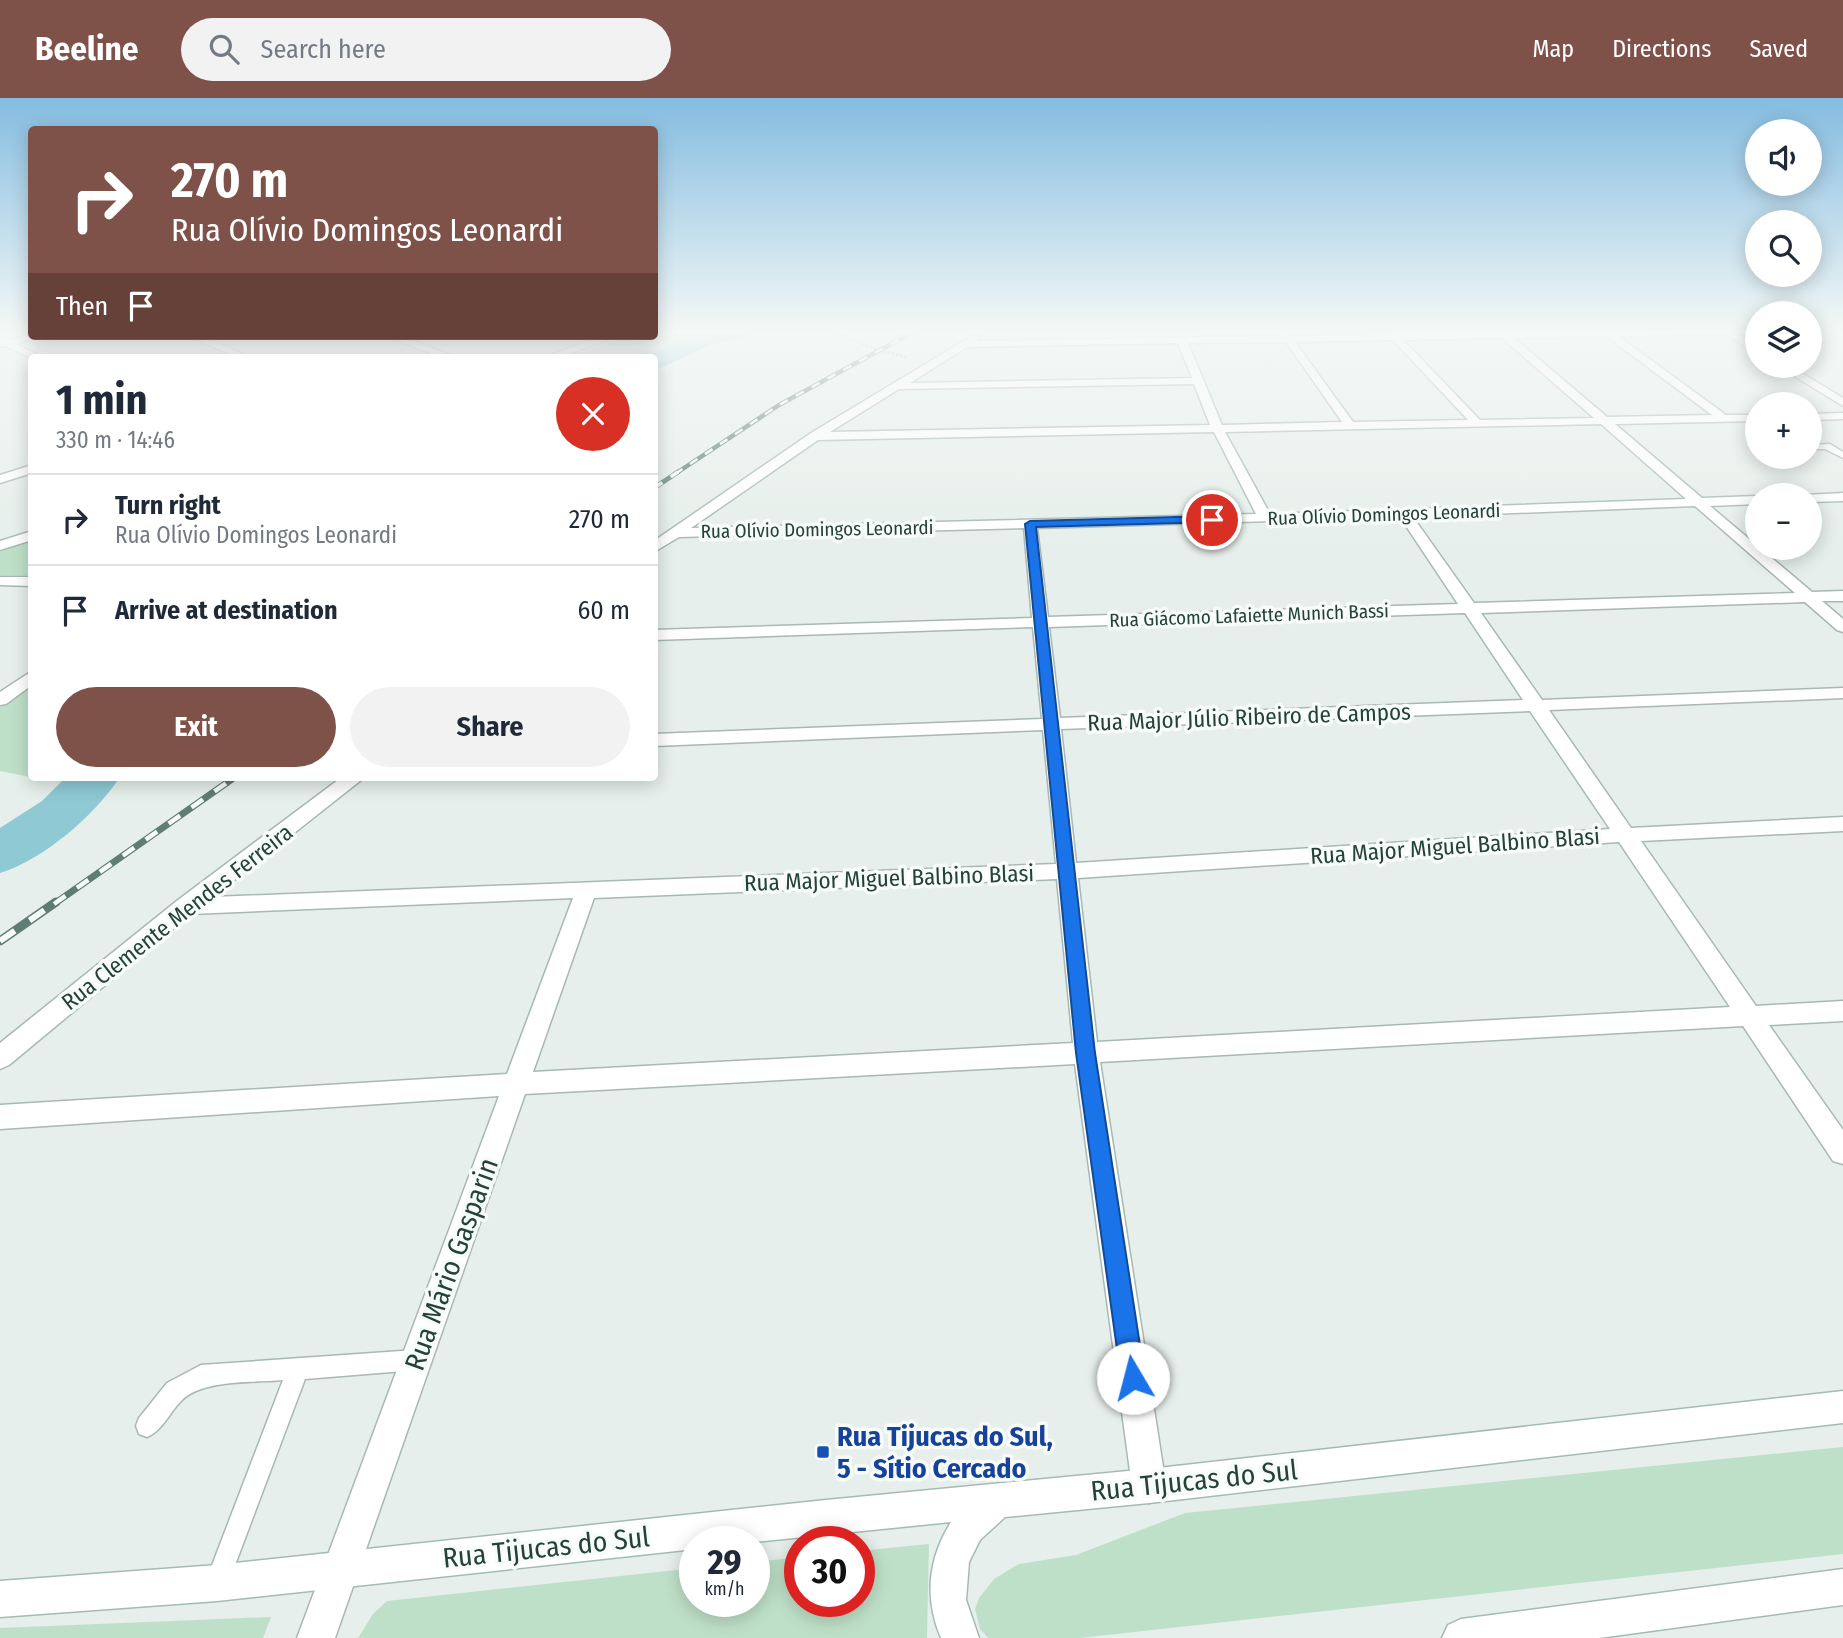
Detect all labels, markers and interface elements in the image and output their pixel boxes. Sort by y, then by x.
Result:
search box [181,18,671,81]
text: Beeline [35,29,139,69]
icon: search [205,30,243,68]
text: Search here [261,34,386,65]
text: Map [1533,35,1574,63]
text: Directions [1612,35,1711,63]
text: Saved [1749,35,1808,63]
map controls [1745,119,1822,560]
button: sound [1745,119,1822,196]
text: 270 m [171,151,288,210]
icon: right [56,154,147,245]
button: search [1745,210,1822,287]
text: Rua Olívio Domingos Leonardi [171,211,563,249]
icon: arrive [122,287,160,325]
text: Then [56,291,108,322]
button: layers [1745,301,1822,378]
text: 1 min [56,375,147,425]
button: close [556,377,630,451]
button: + [1745,392,1822,469]
text: 330 m · 14:46 [56,426,175,454]
button: − [1745,483,1822,560]
text: Turn right [115,490,221,521]
pin [1182,490,1242,550]
street label: Rua Olívio Domingos Leonardi [1267,499,1501,530]
icon: right [56,501,94,539]
icon: arrive [1193,501,1231,539]
text: 270 m [569,504,630,535]
street label: Rua Olívio Domingos Leonardi [700,516,934,543]
text: Rua Olívio Domingos Leonardi [115,521,397,549]
icon: arrive [56,592,94,630]
text: Arrive at destination [115,595,338,626]
text: 60 m [577,595,630,626]
street label: Rua Giácomo Lafaiette Munich Bassi [1109,599,1389,632]
button: Exit [56,687,336,767]
button: Share [350,687,630,767]
street label: Rua Major Júlio Ribeiro de Campos [1087,697,1412,737]
street label: Rua Clemente Mendes Ferreira [56,818,298,1016]
street label: Rua Major Miguel Balbino Blasi [1309,822,1601,870]
street label: Rua Major Miguel Balbino Blasi [744,859,1034,897]
street label: Rua Mário Gasparin [398,1154,505,1375]
position arrow [1096,1341,1170,1415]
place label: Rua Tijucas do Sul, 5 - Sítio Cercado [837,1420,1053,1485]
marker: Rua Tijucas do Sul, 5 - Sítio Cercado [815,1444,831,1460]
street label: Rua Tijucas do Sul [1089,1453,1299,1508]
street label: Rua Tijucas do Sul [441,1520,651,1575]
speed limit sign: 30 [784,1526,875,1617]
text: 29 [707,1541,742,1583]
text: km/h [704,1578,745,1600]

